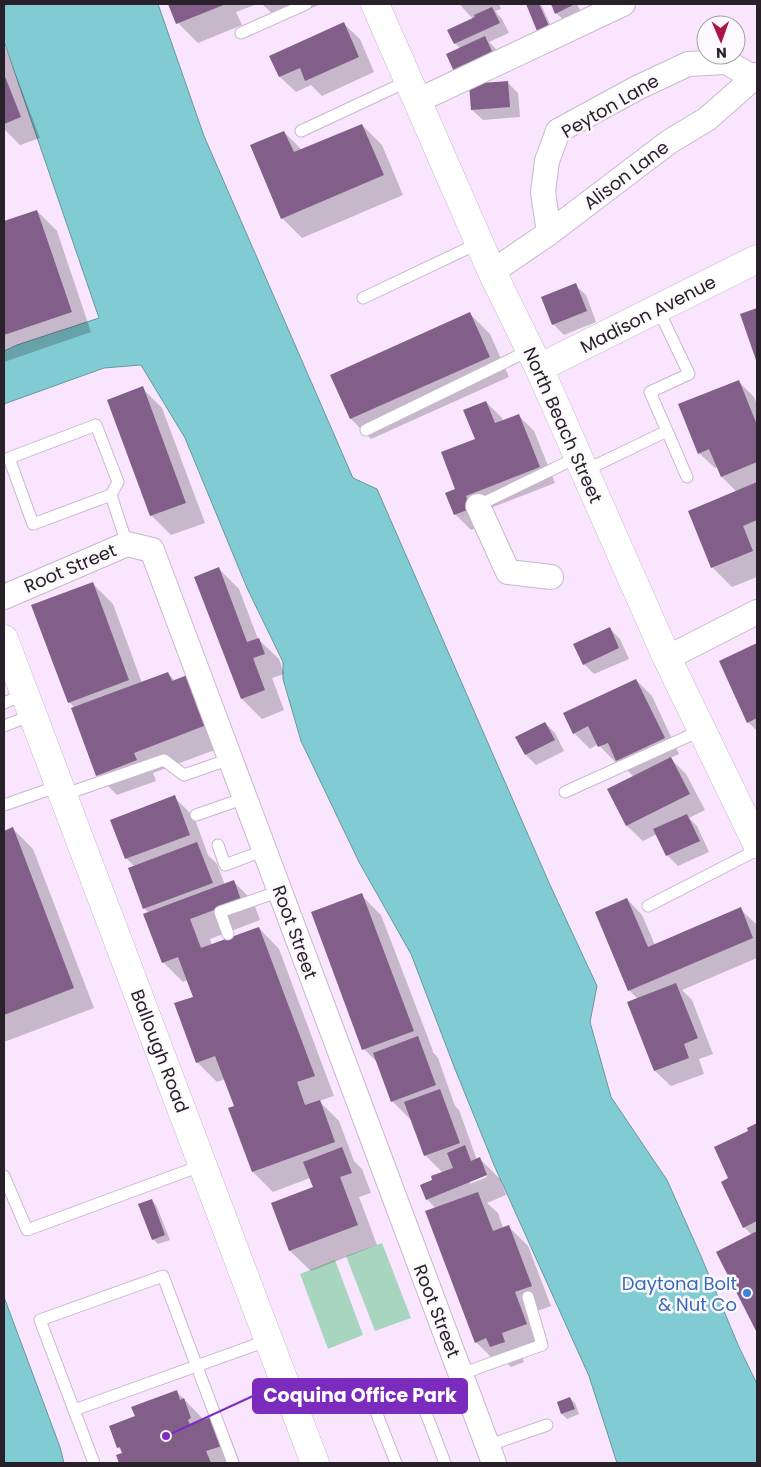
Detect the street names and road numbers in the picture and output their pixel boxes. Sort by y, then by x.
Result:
street label: Peyton Lane [557,68,663,144]
street label: Alison Lane [578,135,674,215]
street label: Madison Avenue [576,269,720,359]
street label: North Beach Street [517,343,609,507]
street label: Root Street [20,537,120,599]
street label: Root Street [266,882,324,982]
street label: Ballough Road [125,986,195,1116]
street label: Root Street [408,1261,466,1361]

